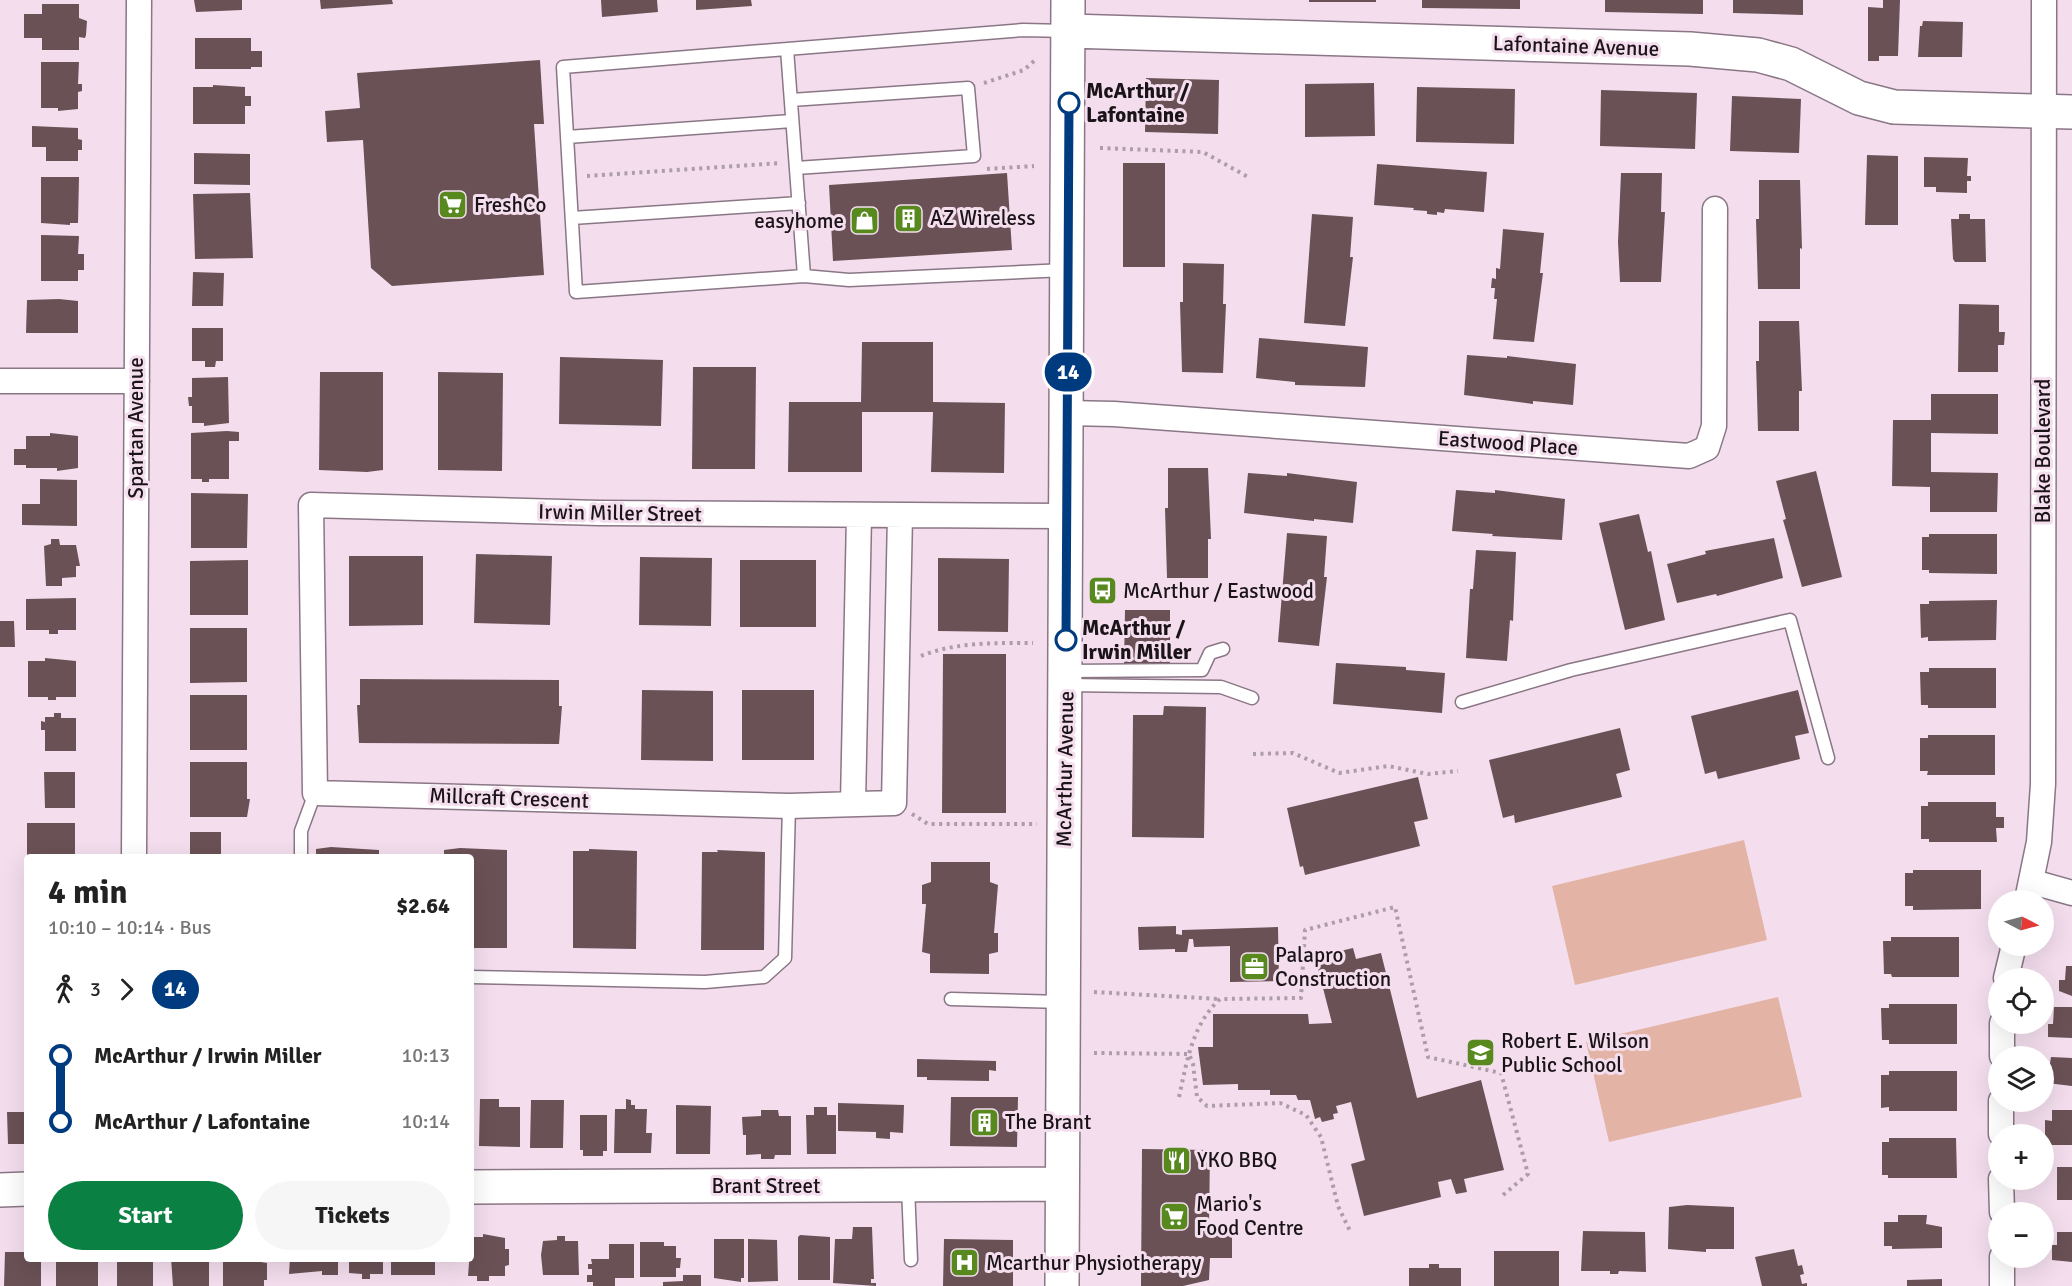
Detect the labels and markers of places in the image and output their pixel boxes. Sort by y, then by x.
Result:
place label: McArthur / Lafontaine [1086,78,1190,128]
marker: McArthur / Lafontaine [1058,92,1080,114]
supermarket icon: FreshCo [437,189,469,221]
place label: FreshCo [474,192,546,218]
building icon: AZ Wireless [893,202,925,234]
shop icon: easyhome [849,205,881,237]
place label: AZ Wireless [930,205,1035,231]
place label: easyhome [754,208,844,234]
bus stop icon: McArthur / Eastwood [1086,575,1118,607]
place label: McArthur / Eastwood [1123,578,1314,604]
place label: McArthur / Irwin Miller [1082,615,1192,665]
marker: McArthur / Irwin Miller [1055,629,1077,651]
place label: Palapro Construction [1275,942,1391,992]
office icon: Palapro Construction [1238,951,1270,983]
place label: Robert E. Wilson Public School [1501,1028,1649,1078]
school or university icon: Robert E. Wilson Public School [1464,1037,1496,1069]
building icon: The Brant [968,1106,1000,1138]
place label: The Brant [1005,1109,1091,1135]
restaurant icon: YKO BBQ [1160,1144,1192,1176]
place label: YKO BBQ [1197,1147,1277,1173]
place label: Mario's Food Centre [1196,1191,1304,1241]
supermarket icon: Mario's Food Centre [1159,1200,1191,1232]
hospital icon: Mcarthur Physiotherapy [949,1247,981,1279]
place label: Mcarthur Physiotherapy [986,1250,1201,1276]

